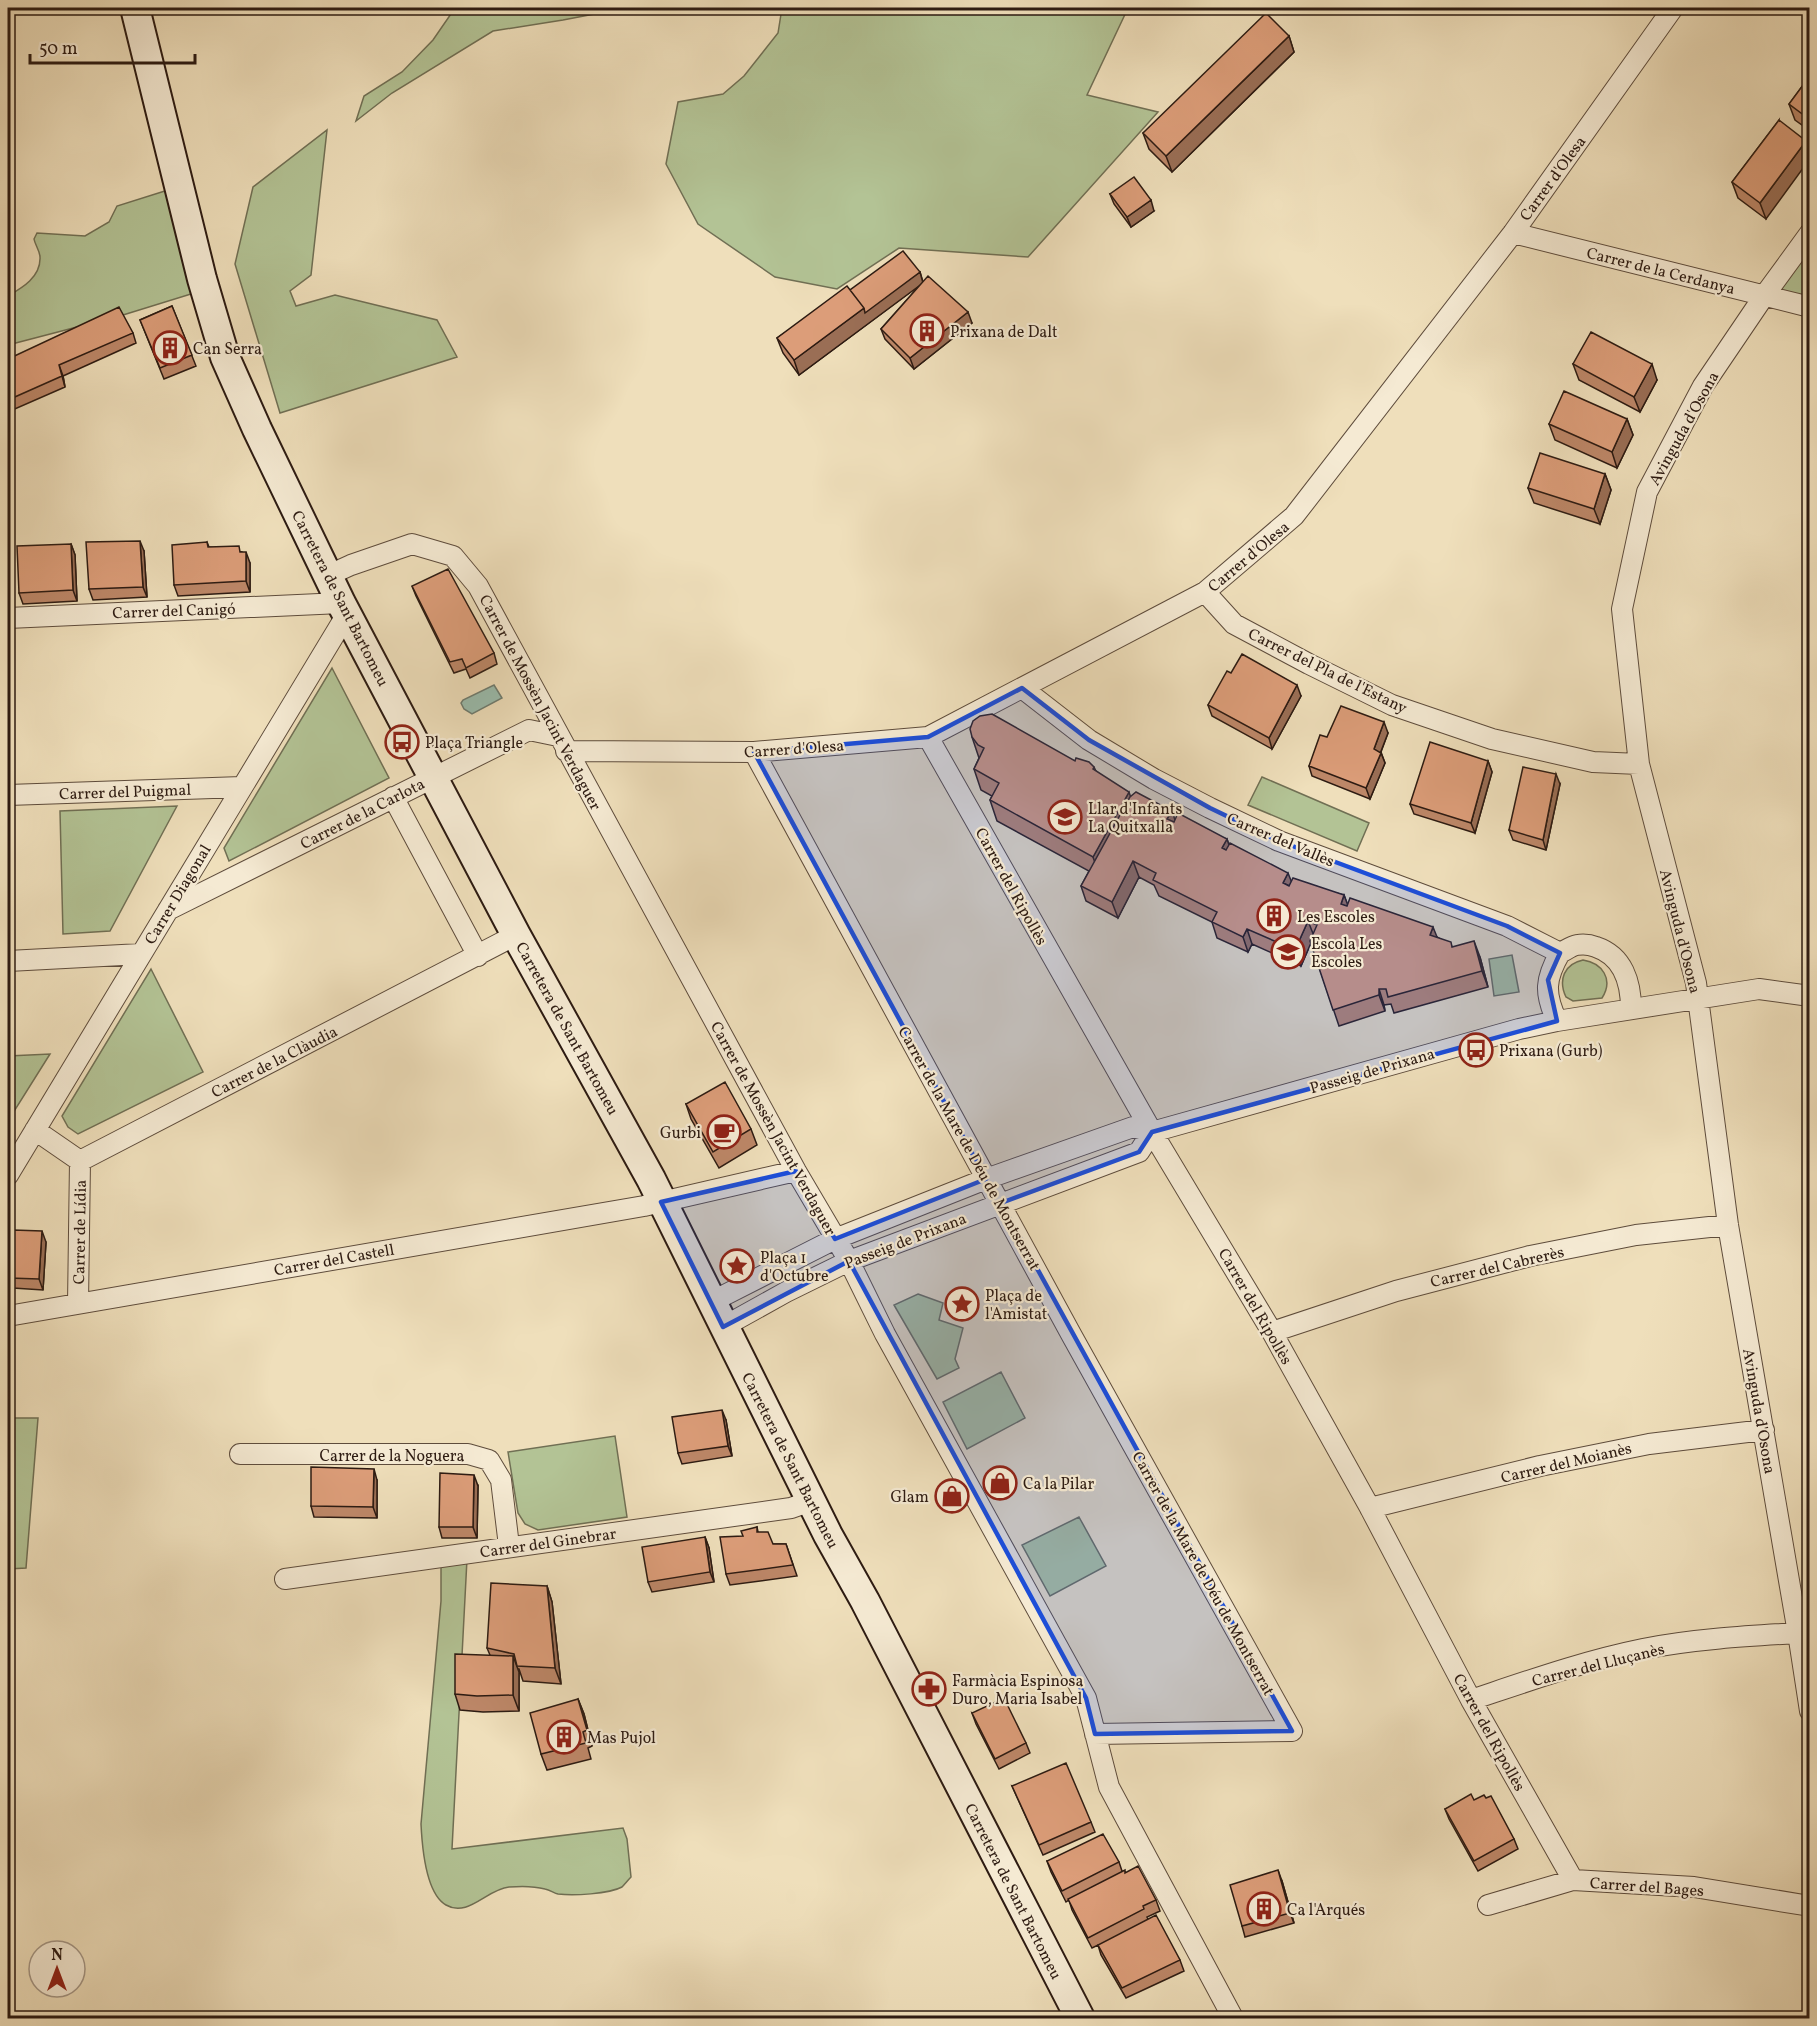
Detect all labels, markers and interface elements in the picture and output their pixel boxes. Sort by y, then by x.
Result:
scale bar [30,27,195,65]
text: 50 m [39,37,78,62]
street label: Carrer d'Olesa [1515,132,1592,226]
street label: Carrer de la Cerdanya [1584,243,1737,301]
building icon: Prixana de Dalt [909,313,945,349]
place label: Prixana de Dalt [950,322,1058,344]
building icon: Can Serra [152,330,188,366]
place label: Can Serra [193,339,262,361]
street label: Avinguda d'Osona [1644,368,1725,490]
street label: Carretera de Sant Bartomeu [285,507,393,691]
street label: Carrer d'Olesa [1204,517,1295,598]
street label: Carrer de Mossèn Jacint Verdaguer [473,591,606,815]
street label: Carrer del Canigó [112,599,236,625]
street label: Carrer del Pla de l'Estany [1244,624,1411,720]
bus stop icon: Plaça Triangle [384,724,420,760]
place label: Plaça Triangle [425,733,523,755]
street label: Carrer d'Olesa [743,736,845,764]
street label: Carrer de la Carlota [297,774,429,856]
street label: Carrer del Puigmal [59,780,192,806]
school or university icon: Llar d'Infants La Quitxalla [1047,799,1083,835]
place label: Llar d'Infants La Quitxalla [1088,799,1182,839]
street label: Carrer del Vallès [1223,808,1338,873]
street label: Carrer del Ripollès [969,824,1052,950]
street label: Carrer Diagonal [140,841,217,949]
street label: Avinguda d'Osona [1653,867,1705,996]
building icon: Les Escoles [1256,898,1292,934]
place label: Les Escoles [1297,907,1375,929]
school or university icon: Escola Les Escoles [1270,934,1306,970]
place label: Escola Les Escoles [1311,934,1382,974]
street label: Carretera de Sant Bartomeu [509,938,623,1119]
street label: Carrer de Mossèn Jacint Verdaguer [704,1018,841,1240]
street label: Carrer de la Clàudia [208,1021,342,1104]
street label: Carrer de la Mare de Déu de Montserrat [892,1023,1045,1275]
bus stop icon: Prixana (Gurb) [1458,1032,1494,1068]
place label: Prixana (Gurb) [1499,1041,1603,1063]
street label: Passeig de Prixana [1307,1044,1438,1100]
cafe icon: Gurbi [706,1114,742,1150]
place label: Gurbi [660,1123,701,1145]
street label: Carrer de Lídia [69,1179,93,1285]
street label: Passeig de Prixana [841,1208,970,1275]
street label: Carrer del Castell [272,1240,396,1282]
street label: Carrer del Cabrerès [1428,1242,1567,1294]
street label: Carrer del Ripollès [1212,1245,1297,1369]
place icon: Plaça 1 d'Octubre [719,1248,755,1284]
place label: Plaça 1 d'Octubre [760,1248,829,1288]
place icon: Plaça de l'Amistat [944,1286,980,1322]
place label: Plaça de l'Amistat [985,1286,1048,1326]
street label: Avinguda d'Osona [1736,1347,1780,1476]
street label: Carretera de Sant Bartomeu [735,1369,843,1553]
street label: Carrer del Moianès [1499,1438,1634,1490]
street label: Carrer de la Noguera [320,1446,464,1468]
street label: Carrer de la Mare de Déu de Montserrat [1126,1448,1279,1700]
shop icon: Ca la Pilar [982,1465,1018,1501]
place label: Ca la Pilar [1023,1474,1094,1496]
shop icon: Glam [934,1478,970,1514]
place label: Glam [890,1487,929,1509]
street label: Carrer del Ginebrar [479,1523,618,1564]
street label: Carrer del Lluçanès [1530,1639,1667,1693]
street label: Carrer del Ripollès [1447,1670,1530,1796]
pharmacy icon: Farmàcia Espinosa Duro, Maria Isabel [911,1671,947,1707]
place label: Farmàcia Espinosa Duro, Maria Isabel [952,1671,1083,1711]
building icon: Mas Pujol [546,1719,582,1755]
place label: Mas Pujol [587,1728,656,1750]
street label: Carretera de Sant Bartomeu [958,1800,1066,1984]
street label: Carrer del Bages [1589,1873,1705,1903]
building icon: Ca l'Arqués [1246,1891,1282,1927]
place label: Ca l'Arqués [1287,1900,1365,1922]
north arrow [27,1939,87,1999]
text: N [51,1945,63,1967]

